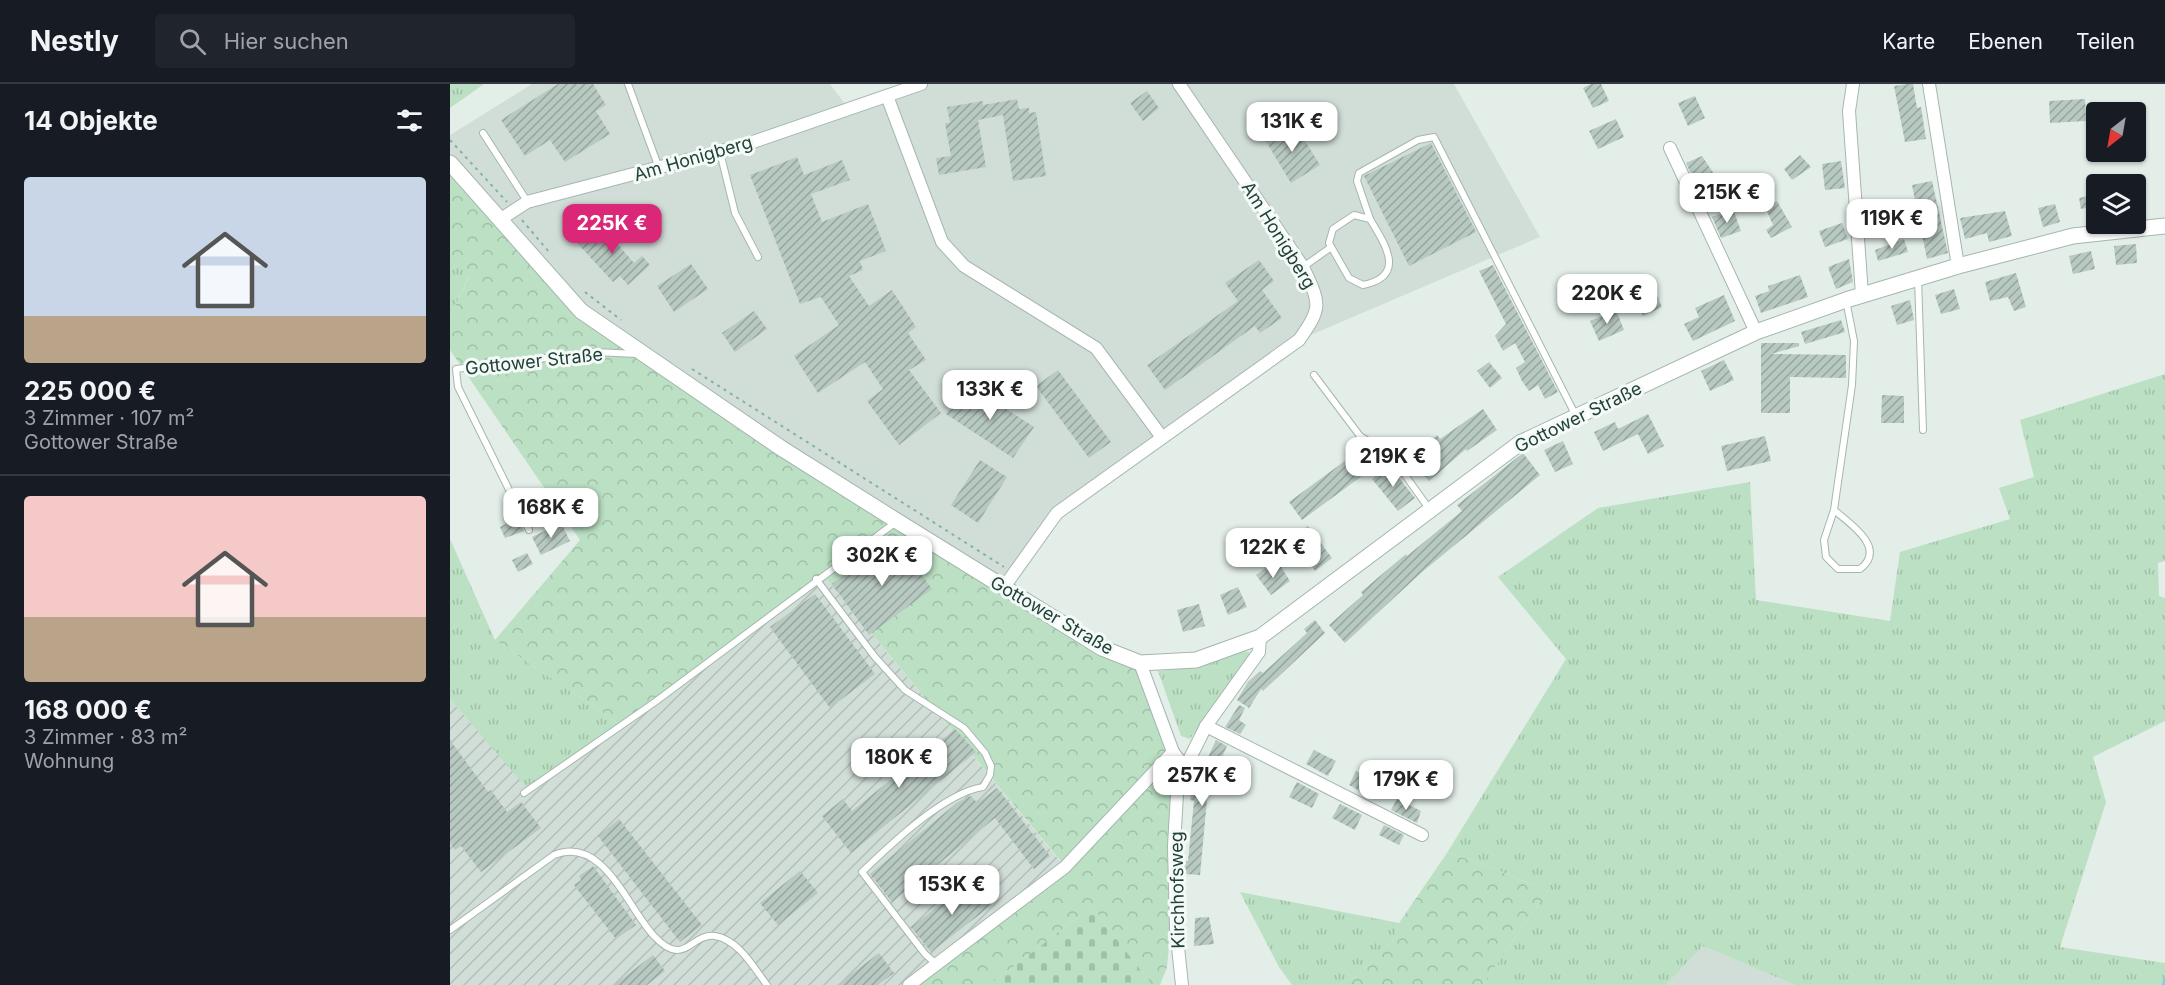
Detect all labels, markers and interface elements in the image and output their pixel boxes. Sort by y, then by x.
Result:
search box [155,14,575,68]
text: Nestly [30,24,119,58]
icon: search [176,25,209,58]
text: Hier suchen [224,28,349,54]
text: Karte [1882,29,1935,54]
text: Ebenen [1968,29,2043,54]
text: Teilen [2076,29,2135,54]
pin: 131K € [1243,102,1341,153]
north arrow [2086,102,2146,162]
map controls [2086,102,2146,234]
icon: filters [393,104,426,137]
text: 14 Objekte [24,105,158,136]
text: 131K € [1261,109,1323,133]
street label: Am Honigberg [631,131,755,185]
pin: 215K € [1678,173,1776,224]
button: layers [2086,174,2146,234]
street label: Am Honigberg [1238,177,1320,293]
text: 215K € [1694,180,1760,204]
pin: 119K € [1843,199,1941,250]
pin: 225K € [563,204,661,255]
text: 119K € [1860,206,1924,230]
text: 225K € [577,211,647,235]
icon: home [171,216,279,324]
pin: 220K € [1558,274,1656,325]
text: 220K € [1571,281,1643,305]
street label: Gottower Straße [464,343,604,379]
pin: 133K € [941,370,1039,421]
text: 225 000 € [24,375,156,406]
text: 133K € [956,377,1024,401]
street label: Gottower Straße [1511,377,1645,457]
text: 3 Zimmer · 107 m² [24,406,194,430]
text: Gottower Straße [24,430,178,454]
pin: 219K € [1344,437,1442,488]
text: 219K € [1359,444,1427,468]
pin: 168K € [502,488,600,539]
text: 168K € [517,495,585,519]
pin: 122K € [1224,528,1322,579]
icon: home [171,535,279,643]
text: 122K € [1240,535,1306,559]
pin: 302K € [833,536,931,587]
text: 302K € [846,543,918,567]
street label: Gottower Straße [987,571,1117,659]
text: 168 000 € [24,694,152,725]
text: 3 Zimmer · 83 m² [24,725,187,749]
pin: 180K € [850,738,948,789]
text: 180K € [865,745,933,769]
text: Wohnung [24,749,114,773]
pin: 257K € [1153,756,1251,807]
pin: 179K € [1357,760,1455,811]
text: 257K € [1167,763,1237,787]
text: 179K € [1373,767,1439,791]
street label: Kirchhofsweg [1165,831,1189,949]
pin: 153K € [903,865,1001,916]
text: 153K € [918,872,986,896]

